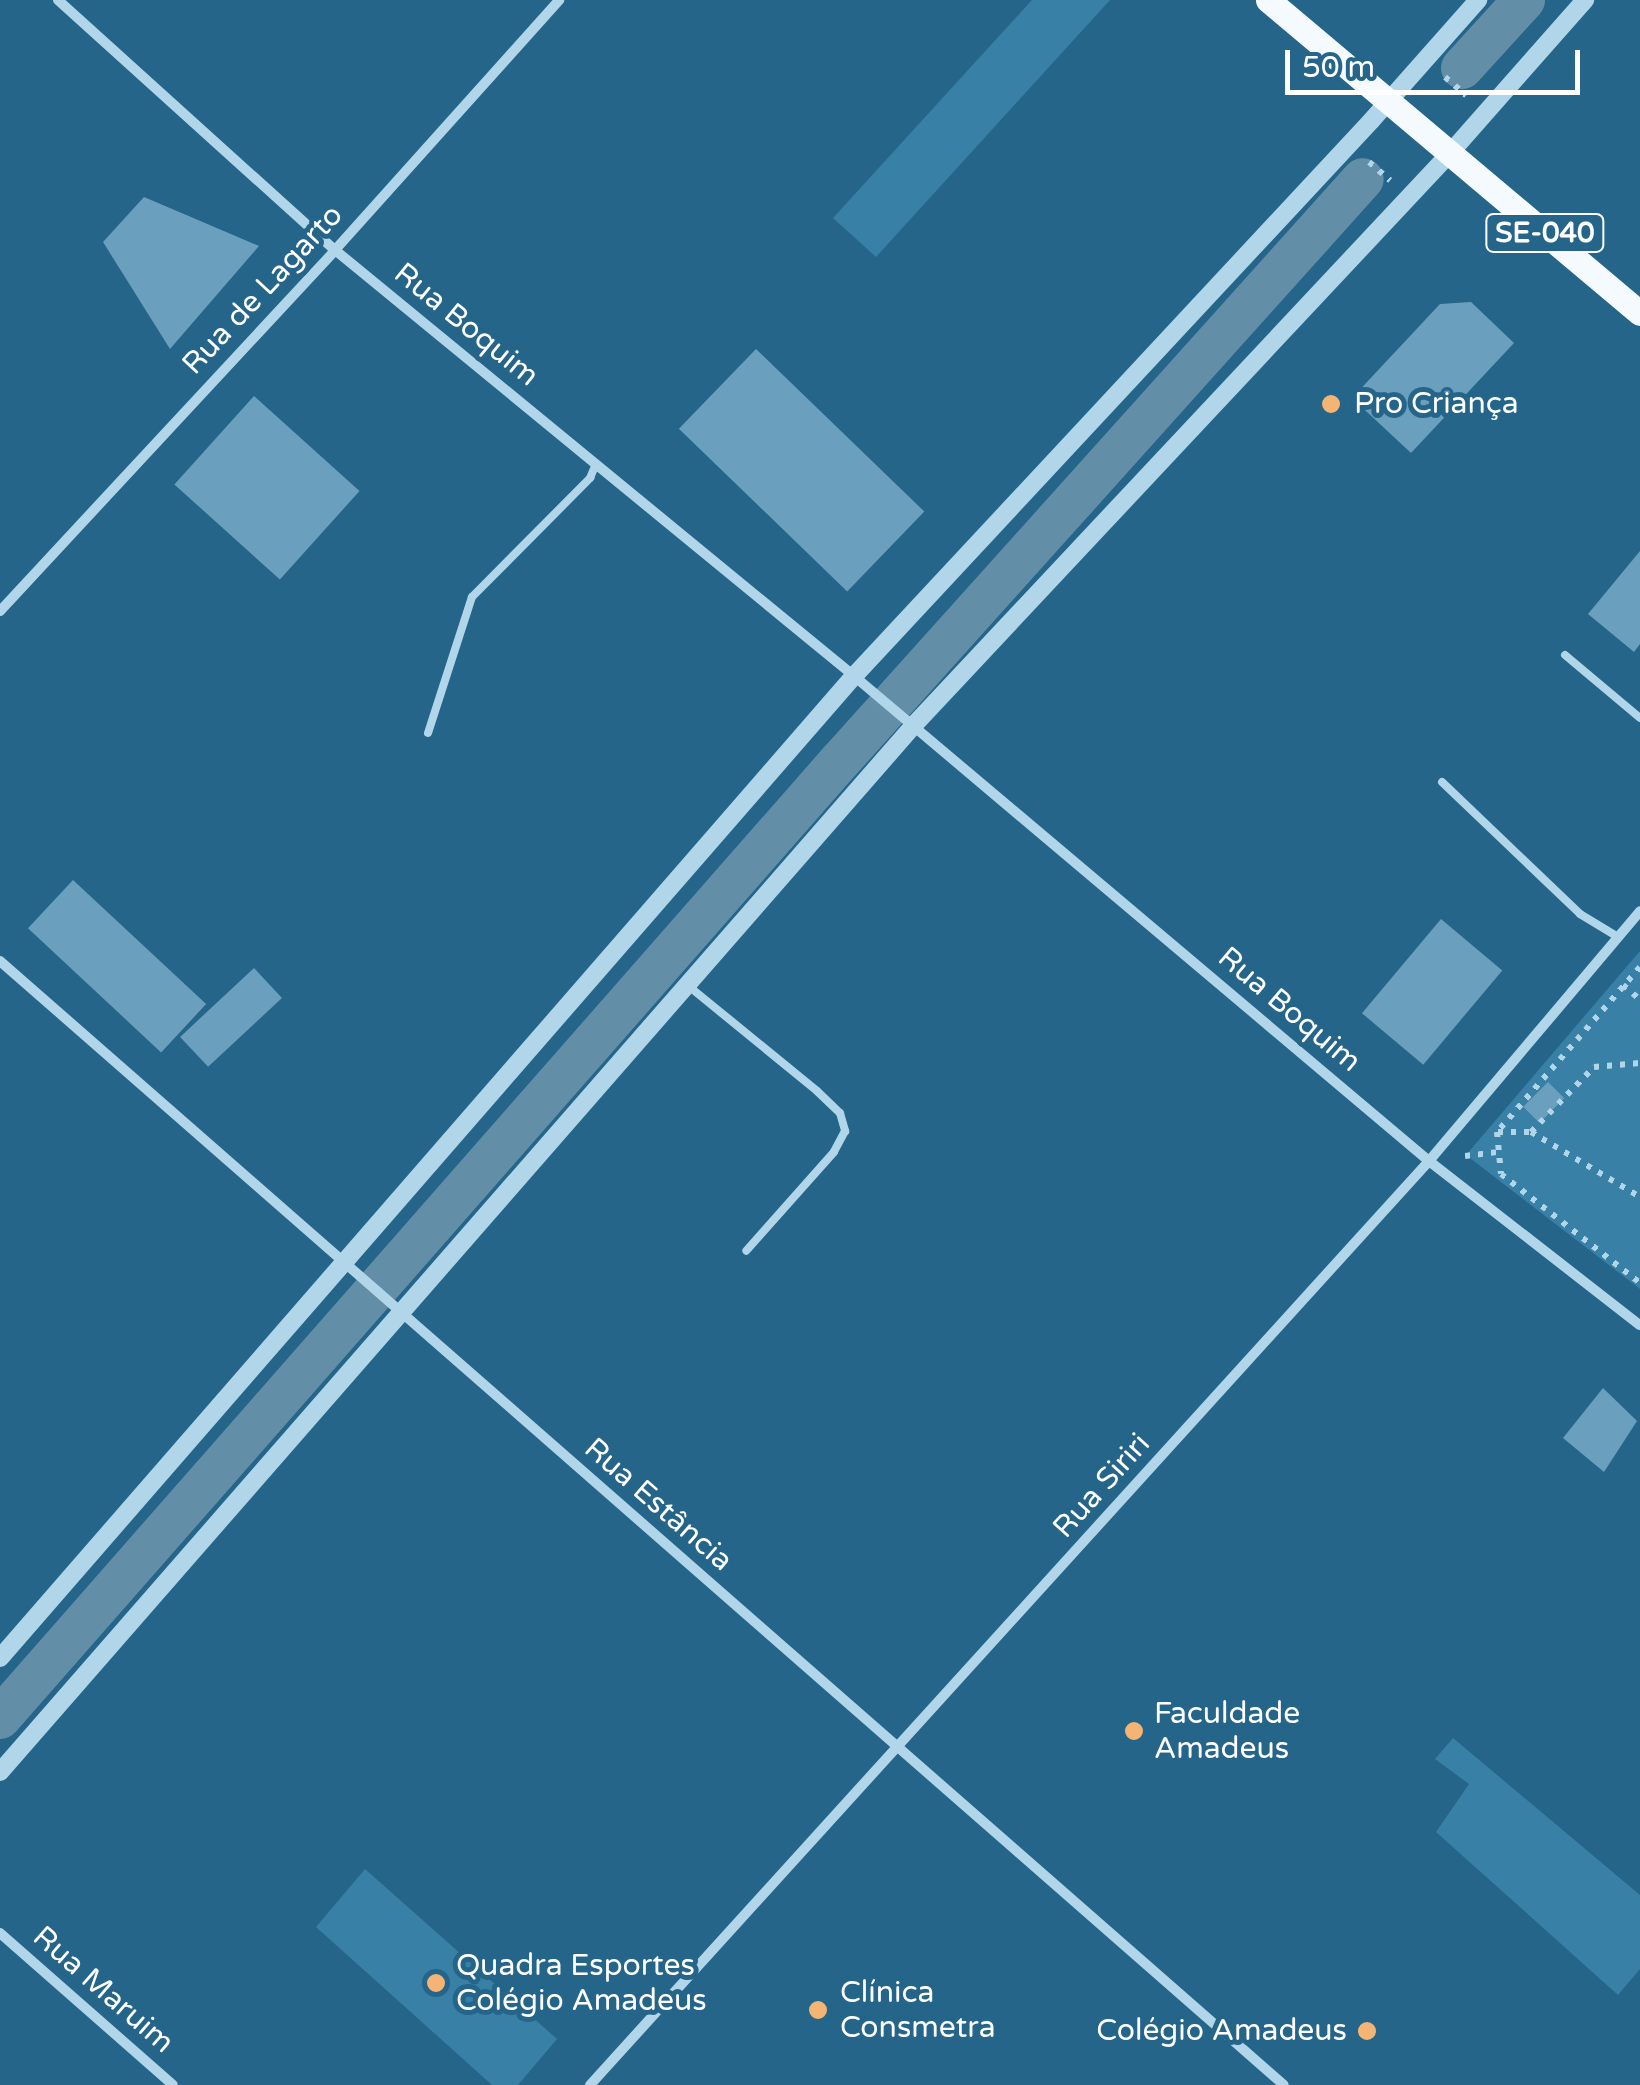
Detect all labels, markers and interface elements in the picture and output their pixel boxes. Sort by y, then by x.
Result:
scale bar [1290,30,1585,92]
text: 50 m [1302,49,1375,86]
street label: Rua de Lagarto [175,198,351,382]
road number: SE-040 [1485,210,1605,256]
street label: Rua Boquim [387,256,545,394]
place label: Pro Criança [1354,386,1519,422]
marker: Pro Criança [1318,391,1344,417]
street label: Rua Boquim [1210,940,1368,1080]
street label: Rua Siriri [1046,1426,1158,1546]
street label: Rua Estância [577,1431,739,1579]
place label: Faculdade Amadeus [1154,1696,1300,1766]
marker: Faculdade Amadeus [1123,1720,1145,1742]
street label: Rua Maruim [25,1919,181,2061]
place label: Quadra Esportes Colégio Amadeus [456,1948,707,2018]
marker: Quadra Esportes Colégio Amadeus [425,1972,447,1994]
place label: Clínica Consmetra [840,1975,996,2046]
marker: Clínica Consmetra [805,1997,831,2023]
place label: Colégio Amadeus [1096,2013,1347,2049]
marker: Colégio Amadeus [1356,2020,1378,2042]

